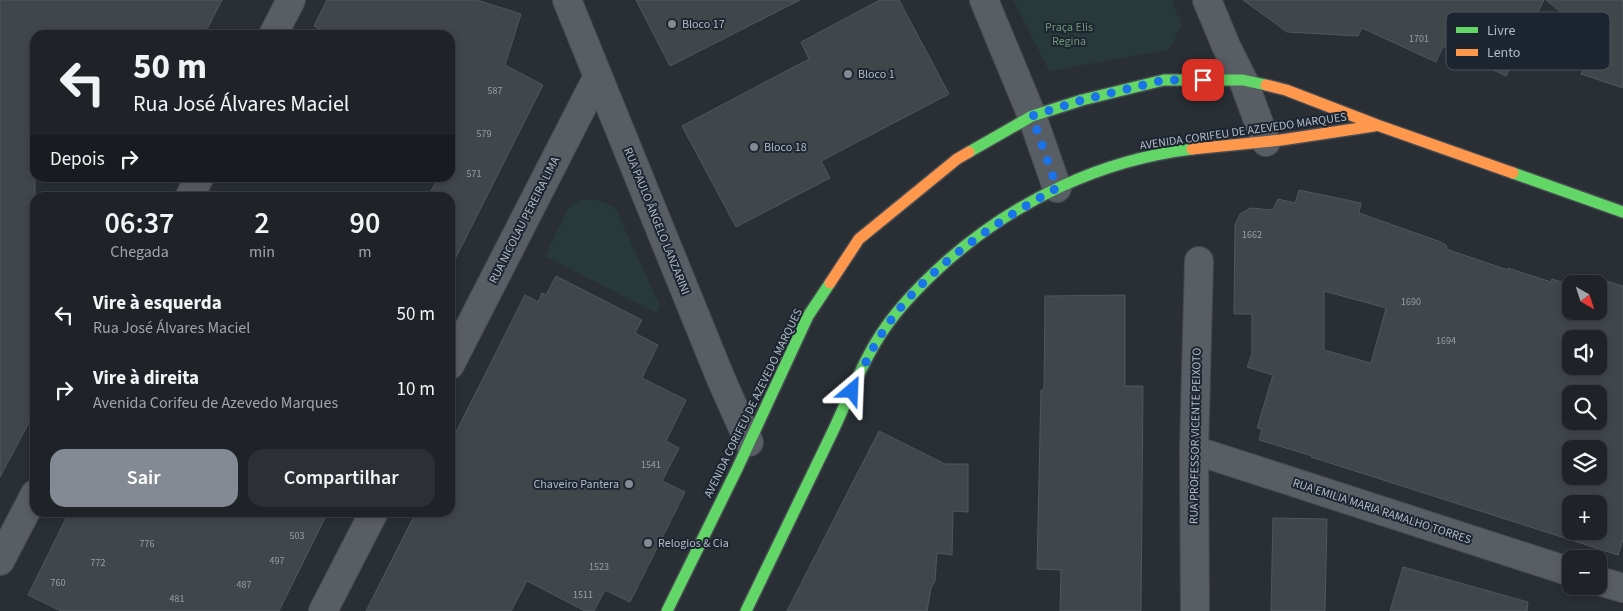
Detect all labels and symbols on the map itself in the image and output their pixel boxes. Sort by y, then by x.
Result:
legend [1446,12,1610,70]
place label: Bloco 17 [682,16,725,33]
marker: Bloco 17 [666,18,678,30]
park label: Praça Elis Regina [1045,19,1093,50]
text: Livre [1487,21,1516,41]
house number: 1701 [1409,32,1429,46]
text: Lento [1487,43,1520,63]
pin [1182,59,1224,101]
place label: Bloco 1 [858,66,895,83]
marker: Bloco 1 [842,68,854,80]
house number: 587 [488,84,502,98]
street label: AVENIDA CORIFEU DE AZEVEDO MARQUES [1138,109,1348,154]
house number: 579 [477,127,491,141]
place label: Bloco 18 [764,139,807,156]
marker: Bloco 18 [748,141,760,153]
street label: RUA PAULO ÂNGELO LANZARINI [619,145,694,297]
street label: RUA NICOLAU PEREIRA LIMA [485,153,564,287]
house number: 571 [467,167,481,181]
house number: 1662 [1242,228,1262,242]
north arrow [1562,275,1608,320]
house number: 1690 [1401,295,1421,309]
street label: AVENIDA CORIFEU DE AZEVEDO MARQUES [700,306,807,501]
house number: 1694 [1436,334,1456,348]
street label: RUA PROFESSOR VICENTE PEIXOTO [1185,348,1206,524]
position arrow [825,364,877,416]
house number: 1541 [641,458,661,472]
street label: RUA EMILIA MARIA RAMALHO TORRES [1290,475,1473,548]
place label: Chaveiro Pantera [533,476,619,493]
marker: Chaveiro Pantera [623,478,635,490]
house number: 503 [290,529,304,543]
place label: Relogios & Cia [658,535,729,552]
house number: 776 [140,537,154,551]
marker: Relogios & Cia [642,537,654,549]
house number: 497 [270,554,284,568]
house number: 772 [91,556,105,570]
house number: 1523 [589,560,609,574]
house number: 760 [51,576,65,590]
house number: 487 [237,578,251,592]
house number: 1511 [573,588,593,602]
house number: 481 [170,592,184,606]

